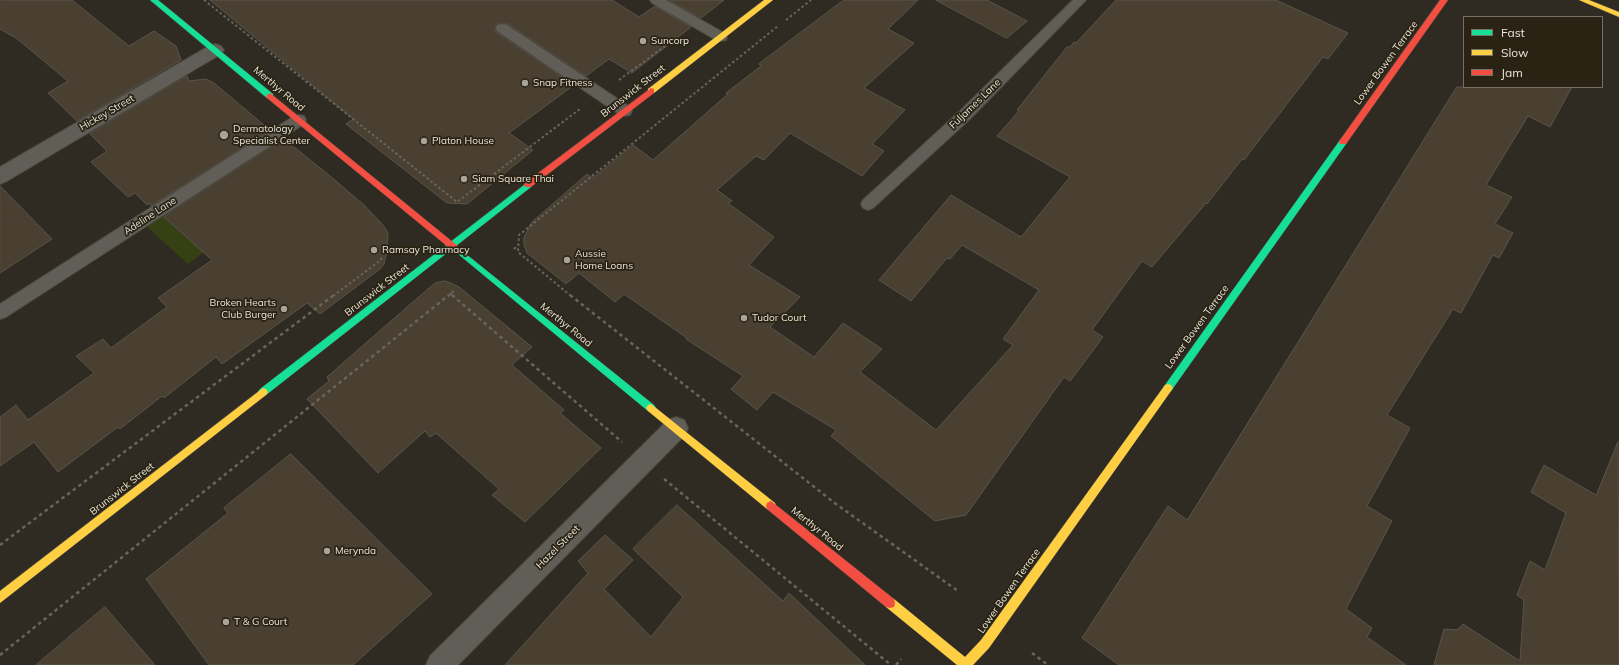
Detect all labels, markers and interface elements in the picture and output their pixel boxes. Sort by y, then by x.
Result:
legend [1463,16,1603,88]
street label: Lower Bowen Terrace [1352,19,1420,107]
text: Fast [1501,25,1525,40]
place label: Suncorp [651,35,689,47]
marker: Suncorp [638,36,648,46]
text: Slow [1501,45,1529,60]
street label: Brunswick Street [598,62,668,120]
street label: Merthyr Road [251,64,307,114]
text: Jam [1501,65,1523,80]
place label: Snap Fitness [533,77,592,89]
street label: Fuljames Lane [947,77,1003,131]
marker: Snap Fitness [520,78,530,88]
street label: Hickey Street [78,93,136,133]
place label: Dermatology Specialist Center [233,123,310,146]
marker: Dermatology Specialist Center [218,129,230,141]
place label: Platon House [432,135,494,147]
marker: Platon House [419,136,429,146]
place label: Siam Square Thai [472,173,554,185]
marker: Siam Square Thai [459,174,469,184]
street label: Adeline Lane [122,195,178,237]
place label: Ramsay Pharmacy [382,244,470,256]
marker: Ramsay Pharmacy [369,245,379,255]
place label: Aussie Home Loans [575,248,633,272]
marker: Aussie Home Loans [562,255,572,265]
street label: Brunswick Street [342,261,412,319]
street label: Lower Bowen Terrace [1163,283,1231,371]
place label: Broken Hearts Club Burger [210,297,276,320]
street label: Merthyr Road [538,300,594,350]
marker: Broken Hearts Club Burger [279,304,289,314]
place label: Tudor Court [752,312,806,324]
marker: Tudor Court [739,313,749,323]
street label: Brunswick Street [87,460,157,518]
street label: Merthyr Road [789,504,845,554]
street label: Hazel Street [534,523,582,571]
place label: Merynda [335,545,376,557]
marker: Merynda [322,546,332,556]
street label: Lower Bowen Terrace [975,546,1043,636]
place label: T & G Court [234,616,287,628]
marker: T & G Court [221,617,231,627]

